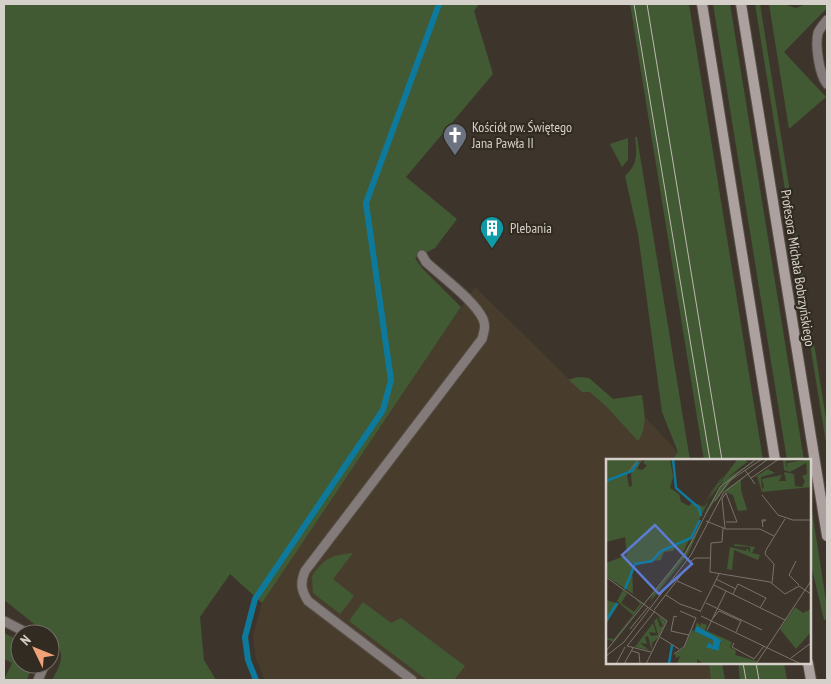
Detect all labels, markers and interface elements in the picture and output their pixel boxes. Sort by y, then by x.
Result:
place label: Kościół pw. Świętego Jana Pawła II [471,118,572,152]
church icon: Kościół pw. Świętego Jana Pawła II [442,122,468,156]
street label: Profesora Michała Bobrzyńskiego [777,188,819,348]
building icon: Plebania [479,215,505,249]
place label: Plebania [510,219,552,237]
inset map [606,459,811,664]
north arrow [10,624,60,674]
text: N [16,631,35,649]

